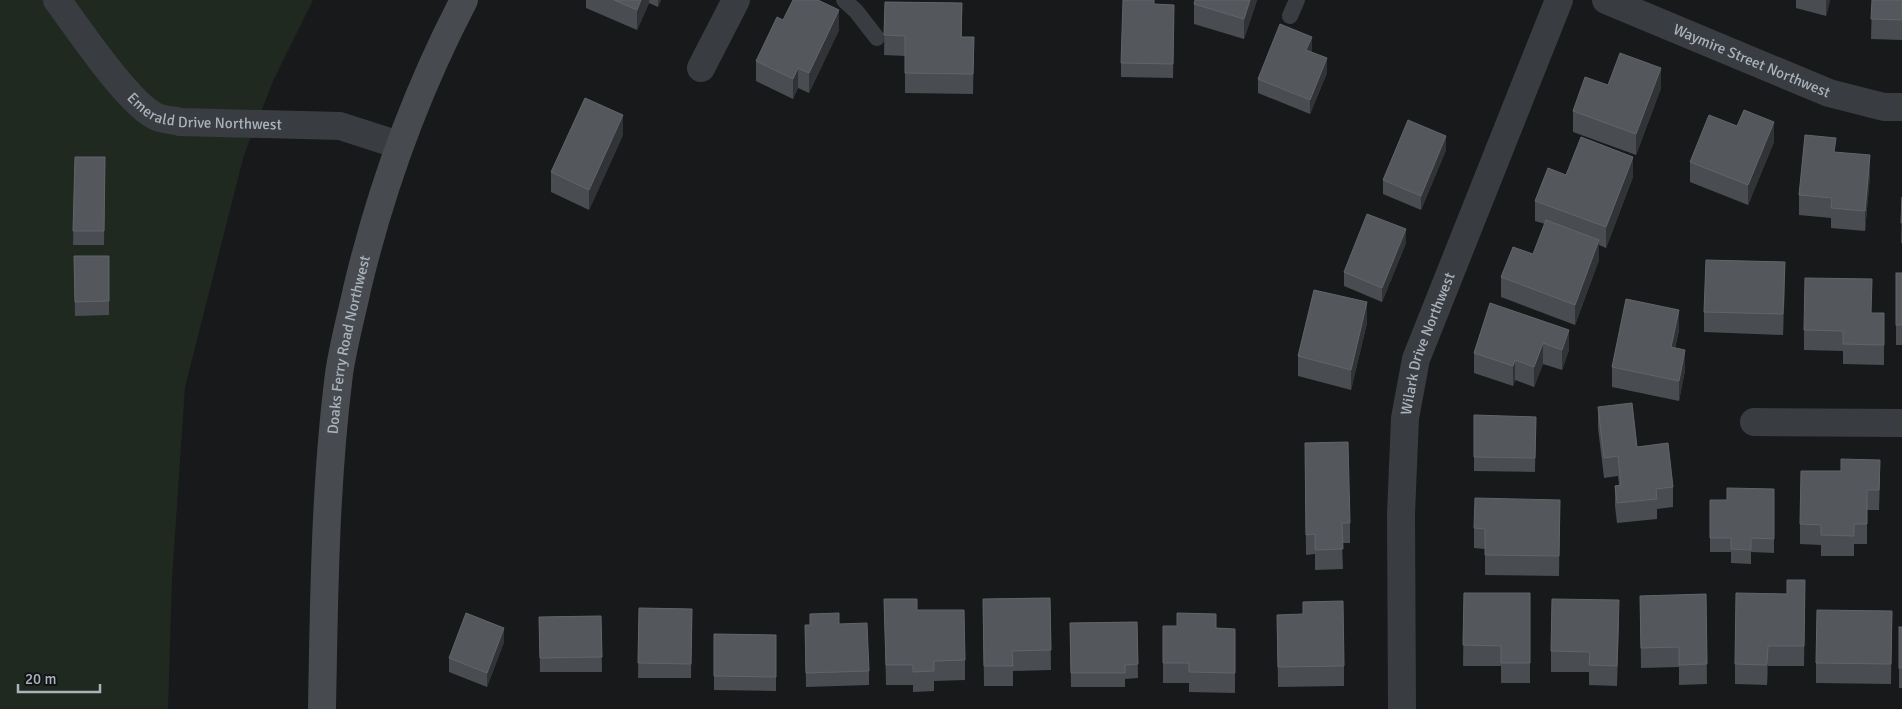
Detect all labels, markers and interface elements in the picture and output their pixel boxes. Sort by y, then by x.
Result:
street label: Waymire Street Northwest [1671,20,1833,101]
street label: Emerald Drive Northwest [123,89,282,134]
street label: Doaks Ferry Road Northwest [324,253,374,435]
street label: Wilark Drive Northwest [1397,270,1459,416]
scale bar [18,662,100,694]
text: 20 m [25,670,56,688]

